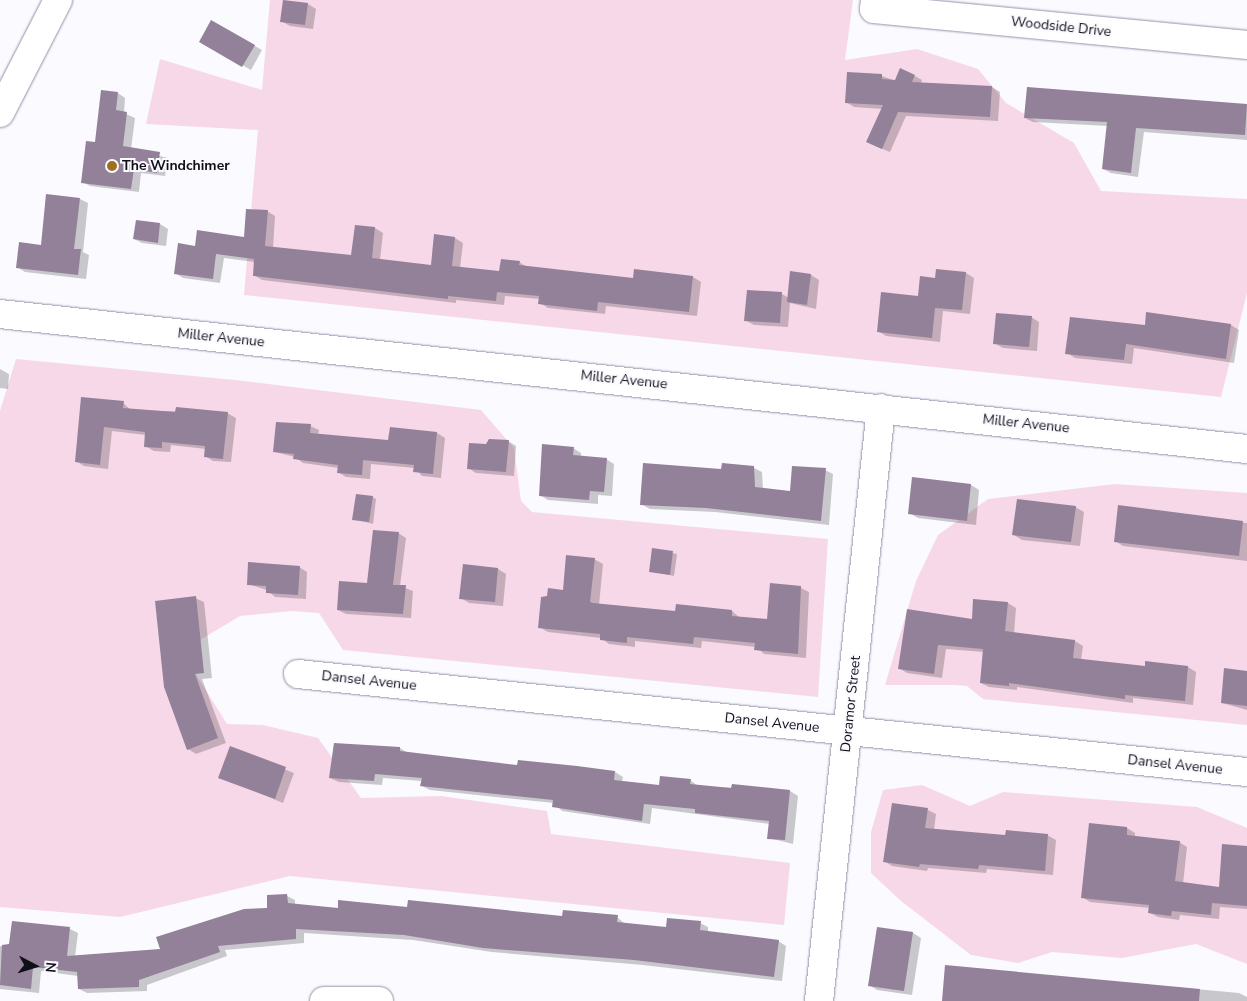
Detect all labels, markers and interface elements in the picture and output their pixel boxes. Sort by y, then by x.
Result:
street label: Woodside Drive [1010,13,1112,41]
place label: The Windchimer [122,158,230,174]
marker: The Windchimer [106,160,118,172]
street label: Miller Avenue [177,325,265,351]
street label: Miller Avenue [580,367,668,393]
street label: Miller Avenue [982,411,1070,437]
street label: Doramor Street [838,655,864,753]
street label: Dansel Avenue [321,668,417,694]
street label: Dansel Avenue [724,710,820,736]
street label: Dansel Avenue [1127,752,1223,778]
north arrow [10,941,60,991]
text: N [41,961,60,973]

